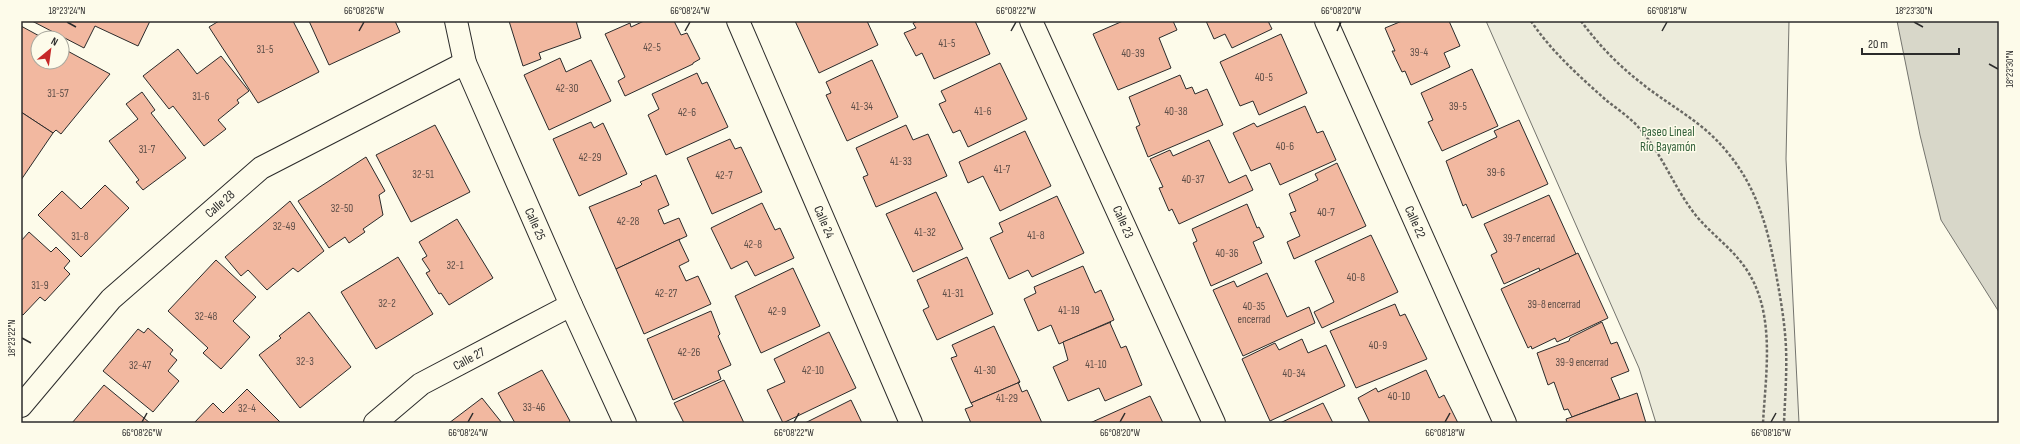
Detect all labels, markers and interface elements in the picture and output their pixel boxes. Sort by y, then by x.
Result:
text: 18°23'24"N [49,5,85,17]
text: 66°08'26"W [344,5,384,17]
text: 66°08'24"W [670,5,710,17]
text: 66°08'22"W [996,5,1036,17]
text: 66°08'20"W [1321,5,1362,17]
text: 66°08'18"W [1647,5,1687,17]
text: 18°23'30"N [1895,5,1933,17]
north arrow [30,30,70,70]
scale bar [1862,30,1959,56]
text: N [49,35,60,49]
house number: 41-5 [939,37,955,50]
text: 20 m [1868,37,1888,52]
house number: 42-5 [643,41,661,54]
house number: 31-5 [257,43,273,56]
house number: 39-4 [1410,46,1428,59]
house number: 40-39 [1121,47,1145,60]
text: 18°23'30"N [2004,50,2016,88]
house number: 40-5 [1255,71,1273,84]
house number: 42-30 [556,82,578,95]
house number: 31-57 [47,87,69,100]
house number: 31-6 [192,90,210,103]
house number: 41-34 [851,100,873,113]
house number: 39-5 [1449,100,1467,113]
house number: 41-6 [974,105,992,118]
house number: 40-38 [1165,105,1188,118]
house number: 42-6 [678,106,696,119]
park label: Paseo Lineal Río Bayamón [1640,124,1696,155]
house number: 40-6 [1276,140,1294,153]
house number: 31-7 [139,143,156,156]
house number: 42-29 [579,151,601,164]
house number: 41-33 [890,155,912,168]
house number: 41-7 [994,163,1011,176]
house number: 39-6 [1487,166,1505,179]
house number: 32-51 [412,168,434,181]
house number: 42-7 [715,169,733,182]
house number: 40-37 [1182,173,1205,186]
street label: Calle 28 [202,187,238,221]
house number: 32-50 [331,202,353,215]
street label: Calle 24 [810,203,838,241]
street label: Calle 23 [1109,203,1137,241]
street label: Calle 22 [1401,203,1429,241]
street label: Calle 25 [521,205,549,243]
house number: 40-7 [1317,206,1335,219]
house number: 42-28 [617,215,639,228]
house number: 32-49 [273,220,295,233]
house number: 41-32 [914,226,936,239]
house number: 41-8 [1027,229,1045,242]
house number: 31-8 [71,230,89,243]
house number: 39-7 encerrad [1503,232,1555,245]
house number: 42-8 [744,238,762,251]
house number: 40-36 [1216,247,1239,260]
house number: 32-1 [446,259,464,272]
house number: 40-8 [1347,271,1365,284]
house number: 31-9 [31,279,49,292]
house number: 42-27 [655,287,678,300]
house number: 41-31 [943,287,964,300]
house number: 32-2 [378,297,396,310]
house number: 39-8 encerrad [1528,298,1581,311]
house number: 40-35 encerrad [1238,300,1271,326]
house number: 41-19 [1058,304,1080,317]
house number: 42-9 [768,305,786,318]
house number: 32-48 [195,310,218,323]
text: 18°23'22"N [6,320,18,356]
house number: 40-9 [1369,339,1387,352]
street label: Calle 27 [450,344,488,374]
house number: 42-26 [678,346,700,359]
house number: 32-3 [296,355,314,368]
house number: 39-9 encerrad [1555,356,1609,369]
house number: 41-10 [1085,358,1107,371]
house number: 32-47 [129,359,152,372]
house number: 42-10 [802,364,824,377]
house number: 41-30 [974,364,996,377]
house number: 40-34 [1283,367,1306,380]
house number: 40-10 [1388,390,1410,403]
house number: 41-29 [996,392,1018,405]
house number: 33-46 [523,401,546,414]
house number: 32-4 [238,402,256,415]
text: 66°08'26"W [122,427,162,439]
text: 66°08'24"W [448,427,488,439]
text: 66°08'22"W [774,427,814,439]
text: 66°08'20"W [1100,427,1141,439]
text: 66°08'18"W [1425,427,1465,439]
text: 66°08'16"W [1751,427,1791,439]

